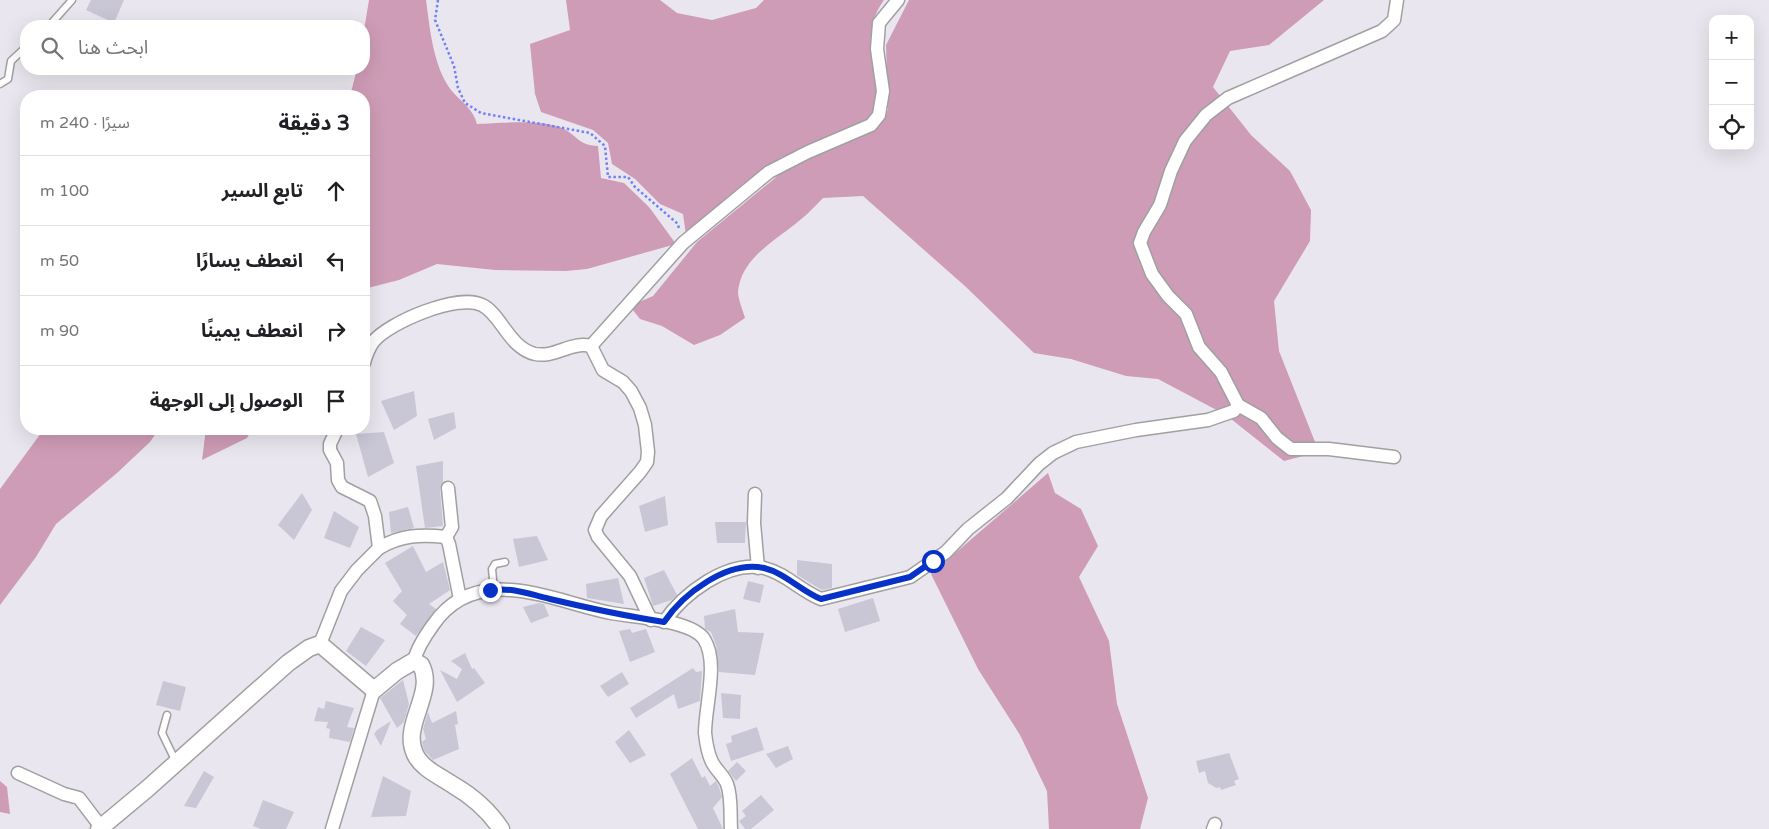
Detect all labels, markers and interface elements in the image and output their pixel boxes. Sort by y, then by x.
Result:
map controls [1709,15,1754,150]
button: + [1709,15,1754,60]
search box [20,20,370,75]
icon: search [38,34,66,62]
text: ابحث هنا [78,37,148,59]
button: − [1709,60,1754,105]
button: locate [1709,105,1754,150]
text: 3 دقيقة [279,111,350,136]
text: سيرًا · 240 m [40,113,130,133]
icon: ahead [322,177,350,205]
text: تابع السير [222,180,303,202]
text: 100 m [40,181,89,201]
icon: left [322,247,350,275]
text: انعطف يسارًا [196,250,303,272]
text: 50 m [40,251,79,271]
icon: right [322,317,350,345]
text: انعطف يمينًا [201,320,303,342]
text: 90 m [40,321,79,341]
icon: arrive [322,387,350,415]
text: الوصول إلى الوجهة [150,390,303,412]
route start [922,550,945,573]
route end [479,579,502,602]

